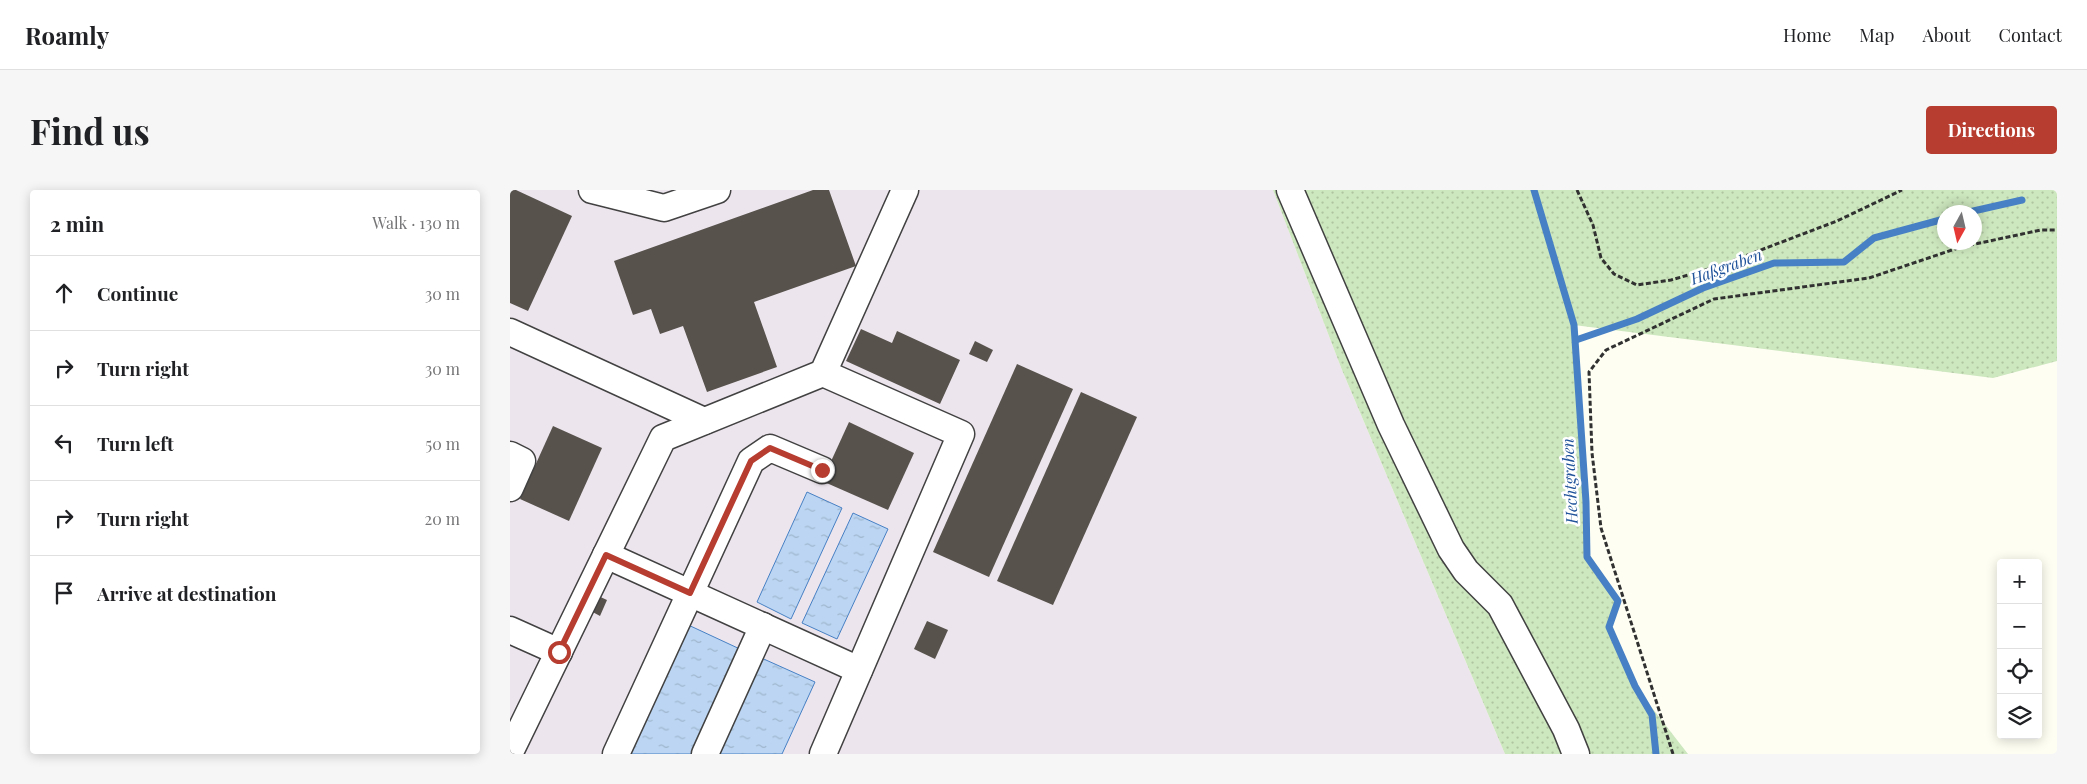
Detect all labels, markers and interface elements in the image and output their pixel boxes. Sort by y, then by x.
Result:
text: Roamly [25,19,109,51]
text: Home [1783,23,1831,47]
text: Map [1859,23,1894,47]
text: About [1922,23,1971,47]
text: Contact [1999,23,2062,47]
button: Directions [1926,106,2057,154]
text: Find us [30,107,150,154]
north arrow [1937,205,1982,250]
text: 2 min [50,209,104,237]
text: Walk · 130 m [372,212,460,233]
water label: Haßgraben [1686,243,1765,289]
icon: ahead [50,279,78,307]
text: Continue [97,280,178,306]
text: 30 m [425,283,460,304]
icon: right [50,354,78,382]
text: Turn right [97,355,189,381]
text: 30 m [425,358,460,379]
icon: left [50,429,78,457]
text: Turn left [97,430,174,456]
text: 50 m [426,433,460,454]
water label: Hechtgraben [1556,438,1582,525]
route end [811,459,834,482]
icon: right [50,504,78,532]
text: Turn right [97,505,189,531]
text: 20 m [425,508,460,529]
map controls [1997,559,2042,739]
button: + [1997,559,2042,604]
icon: arrive [50,579,78,607]
text: Arrive at destination [97,580,277,606]
button: − [1997,604,2042,649]
route start [548,641,571,664]
button: locate [1997,649,2042,694]
button: layers [1997,694,2042,739]

